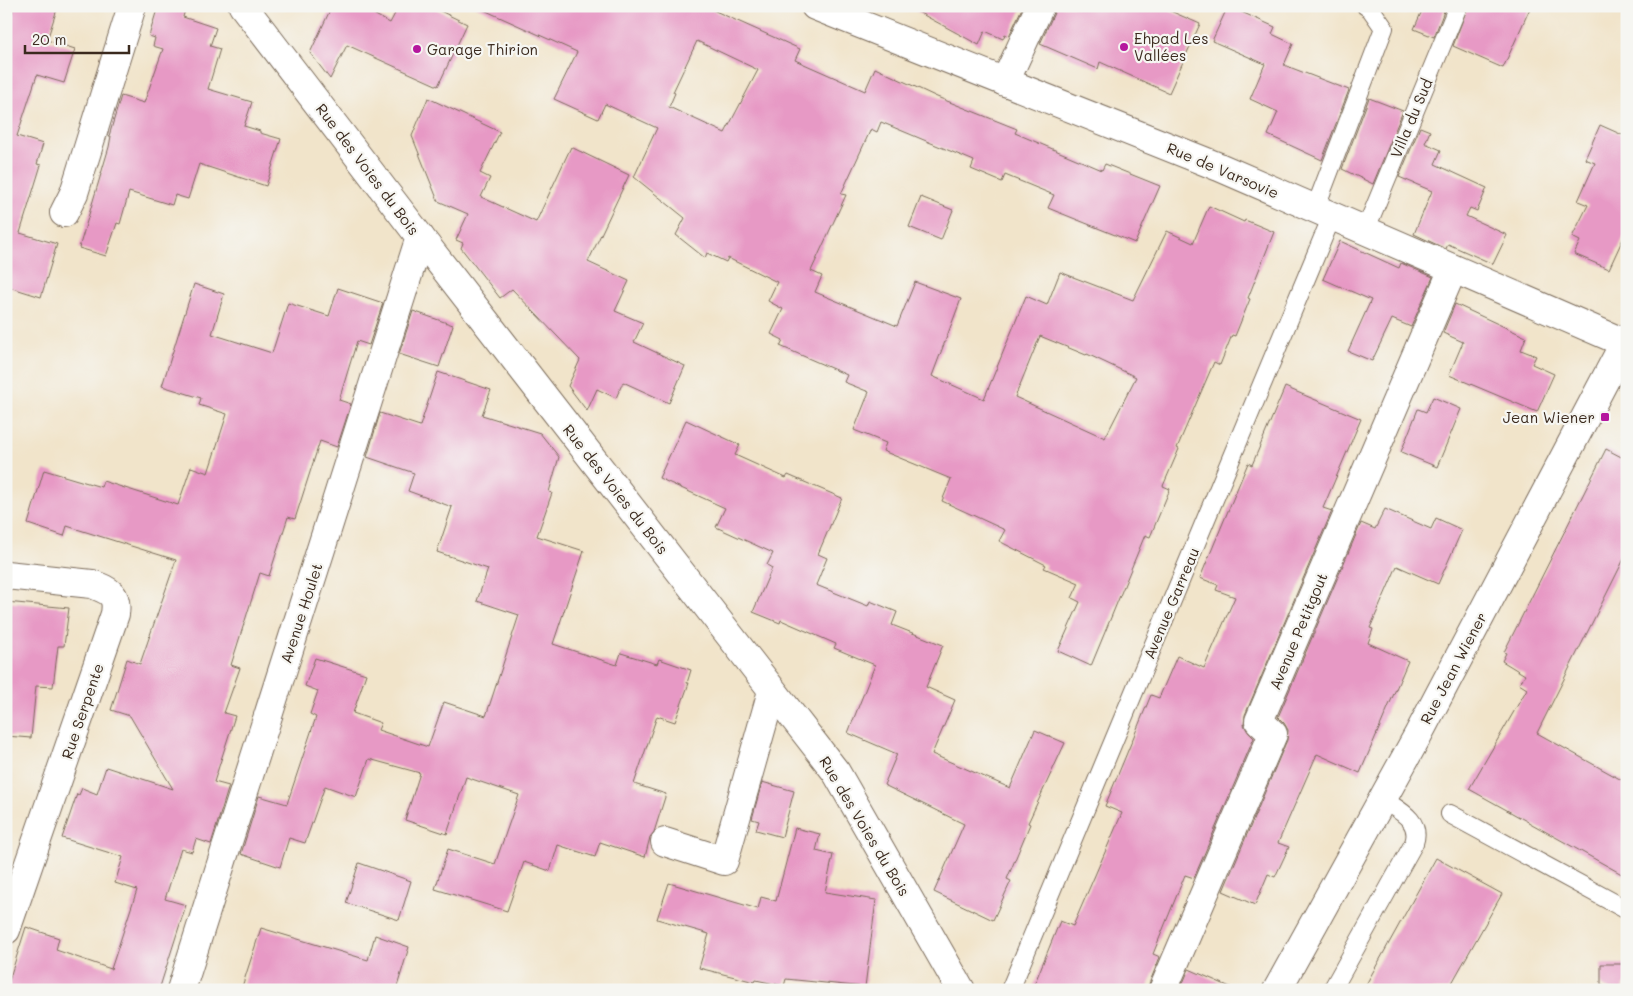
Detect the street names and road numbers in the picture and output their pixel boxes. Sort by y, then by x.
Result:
street label: Villa du Sud [1385,75,1437,161]
street label: Rue des Voies du Bois [312,99,424,239]
street label: Rue de Varsovie [1164,137,1282,203]
street label: Rue des Voies du Bois [559,420,673,558]
street label: Avenue Garreau [1139,544,1203,662]
street label: Avenue Houlet [275,560,327,666]
street label: Avenue Petitgout [1264,569,1332,693]
street label: Rue Jean Wiener [1415,609,1491,727]
street label: Rue Serpente [56,661,108,761]
street label: Rue des Voies du Bois [815,752,915,900]

